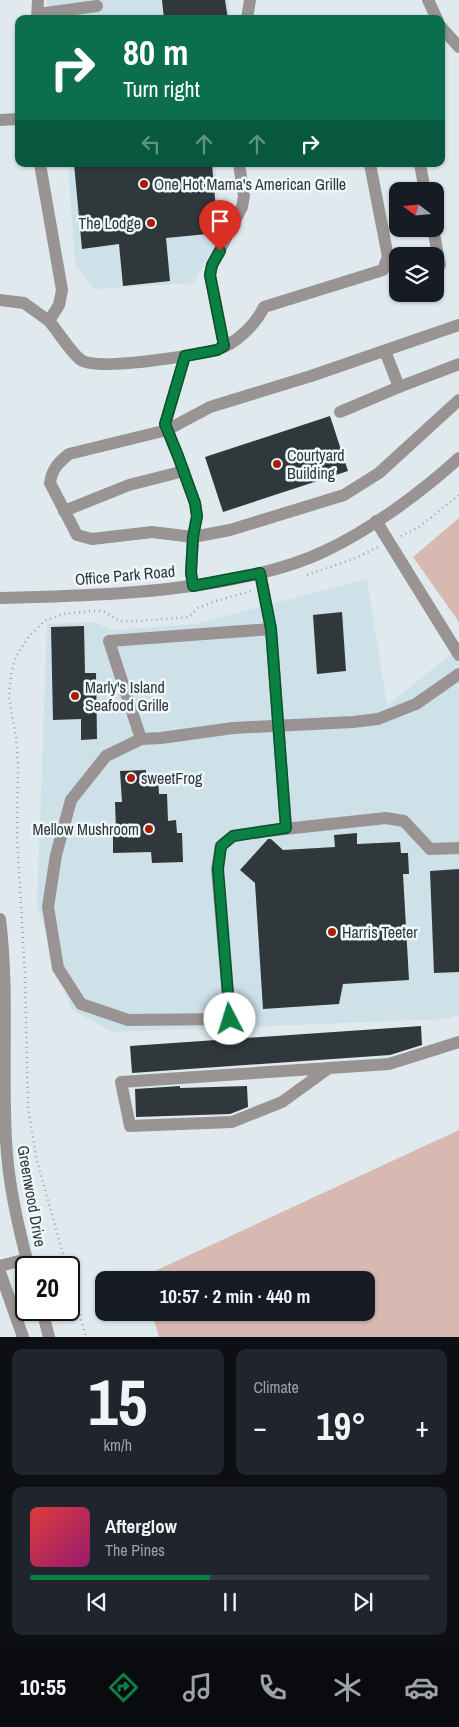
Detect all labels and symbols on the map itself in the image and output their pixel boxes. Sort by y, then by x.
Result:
place label: One Hot Mama's American Grille [154,173,346,195]
marker: One Hot Mama's American Grille [138,178,150,190]
north arrow [389,182,444,238]
pin [199,200,241,251]
place label: The Lodge [78,212,141,234]
marker: The Lodge [145,217,157,229]
place label: Courtyard Building [287,444,345,484]
marker: Courtyard Building [271,458,283,470]
street label: Office Park Road [74,560,176,590]
place label: Marly's Island Seafood Grille [85,676,169,716]
marker: Marly's Island Seafood Grille [69,690,81,702]
place label: sweetFrog [141,767,203,789]
marker: sweetFrog [125,772,137,784]
place label: Mellow Mushroom [33,818,139,840]
marker: Mellow Mushroom [143,823,155,835]
place label: Harris Teeter [342,921,418,943]
marker: Harris Teeter [326,926,338,938]
position arrow [203,992,255,1044]
street label: Greenwood Drive [12,1143,52,1249]
speed limit sign: 20 [15,1256,80,1321]

